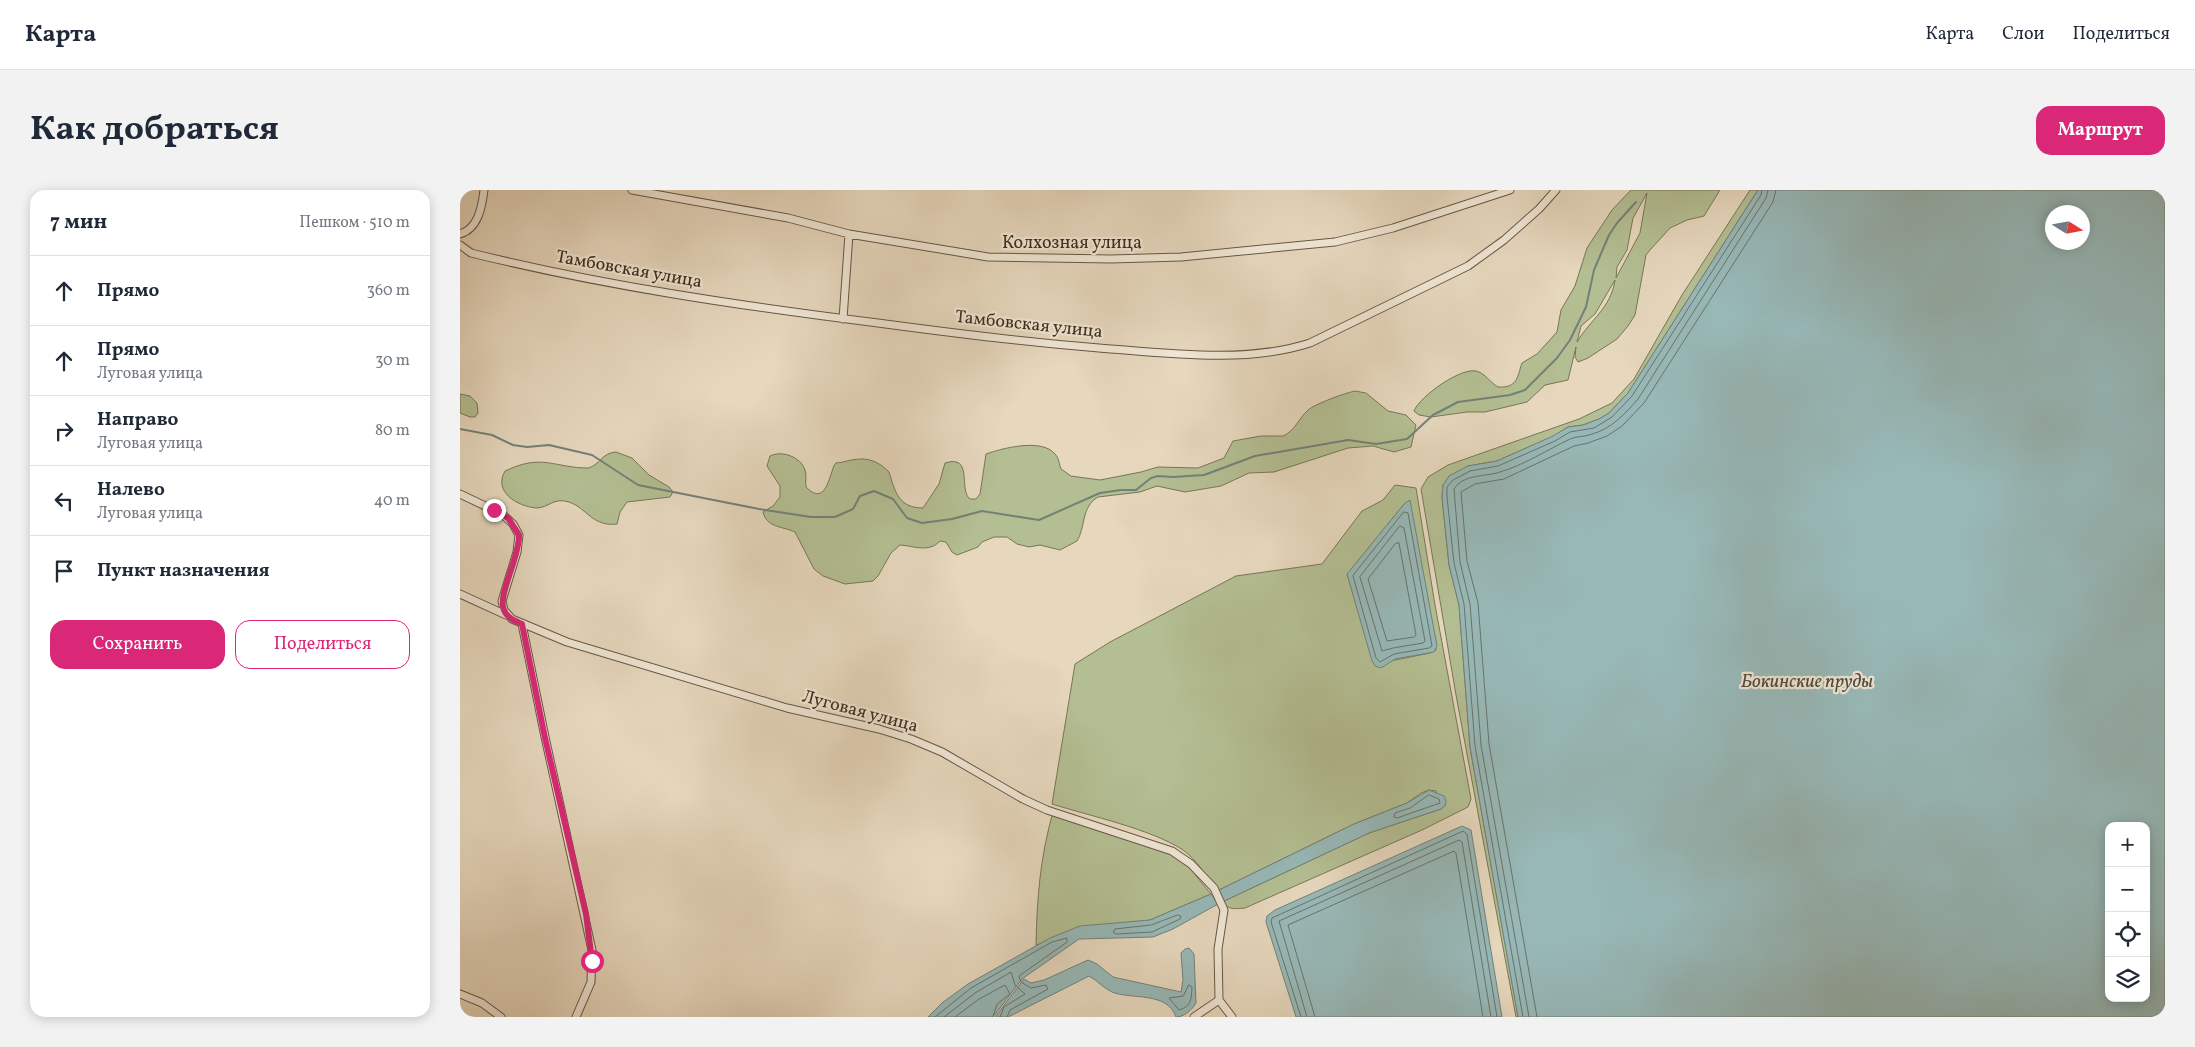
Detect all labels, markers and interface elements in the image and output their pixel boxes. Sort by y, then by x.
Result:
text: Карта [25,18,96,52]
text: Карта [1926,22,1974,47]
text: Слои [2002,22,2044,47]
text: Поделиться [2072,22,2170,47]
text: Как добраться [30,106,279,154]
button: Маршрут [2036,106,2165,155]
north arrow [2045,205,2090,250]
text: 7 мин [50,208,107,237]
text: Пешком · 510 m [299,212,410,234]
street label: Колхозная улица [1002,231,1142,256]
street label: Тамбовская улица [554,245,704,295]
icon: ahead [50,277,78,305]
text: Прямо [97,278,159,304]
text: 360 m [367,280,410,302]
street label: Тамбовская улица [954,305,1104,345]
text: Прямо [97,337,159,363]
icon: ahead [50,347,78,375]
text: 30 m [375,350,410,372]
text: Луговая улица [97,363,203,385]
text: Направо [97,407,179,433]
icon: right [50,417,78,445]
text: 80 m [375,420,410,442]
text: Луговая улица [97,433,203,455]
text: Налево [97,477,165,503]
icon: left [50,487,78,515]
text: 40 m [374,490,410,512]
route end [483,499,506,522]
text: Луговая улица [97,503,203,525]
icon: arrive [50,557,78,585]
text: Пункт назначения [97,558,270,584]
button: Сохранить [50,620,225,669]
button: Поделиться [235,620,410,669]
water label: Бокинские пруды [1741,669,1873,695]
street label: Луговая улица [799,684,921,740]
map controls [2105,822,2150,1002]
button: + [2105,822,2150,867]
button: − [2105,867,2150,912]
button: locate [2105,912,2150,957]
route start [581,950,604,973]
button: layers [2105,957,2150,1002]

